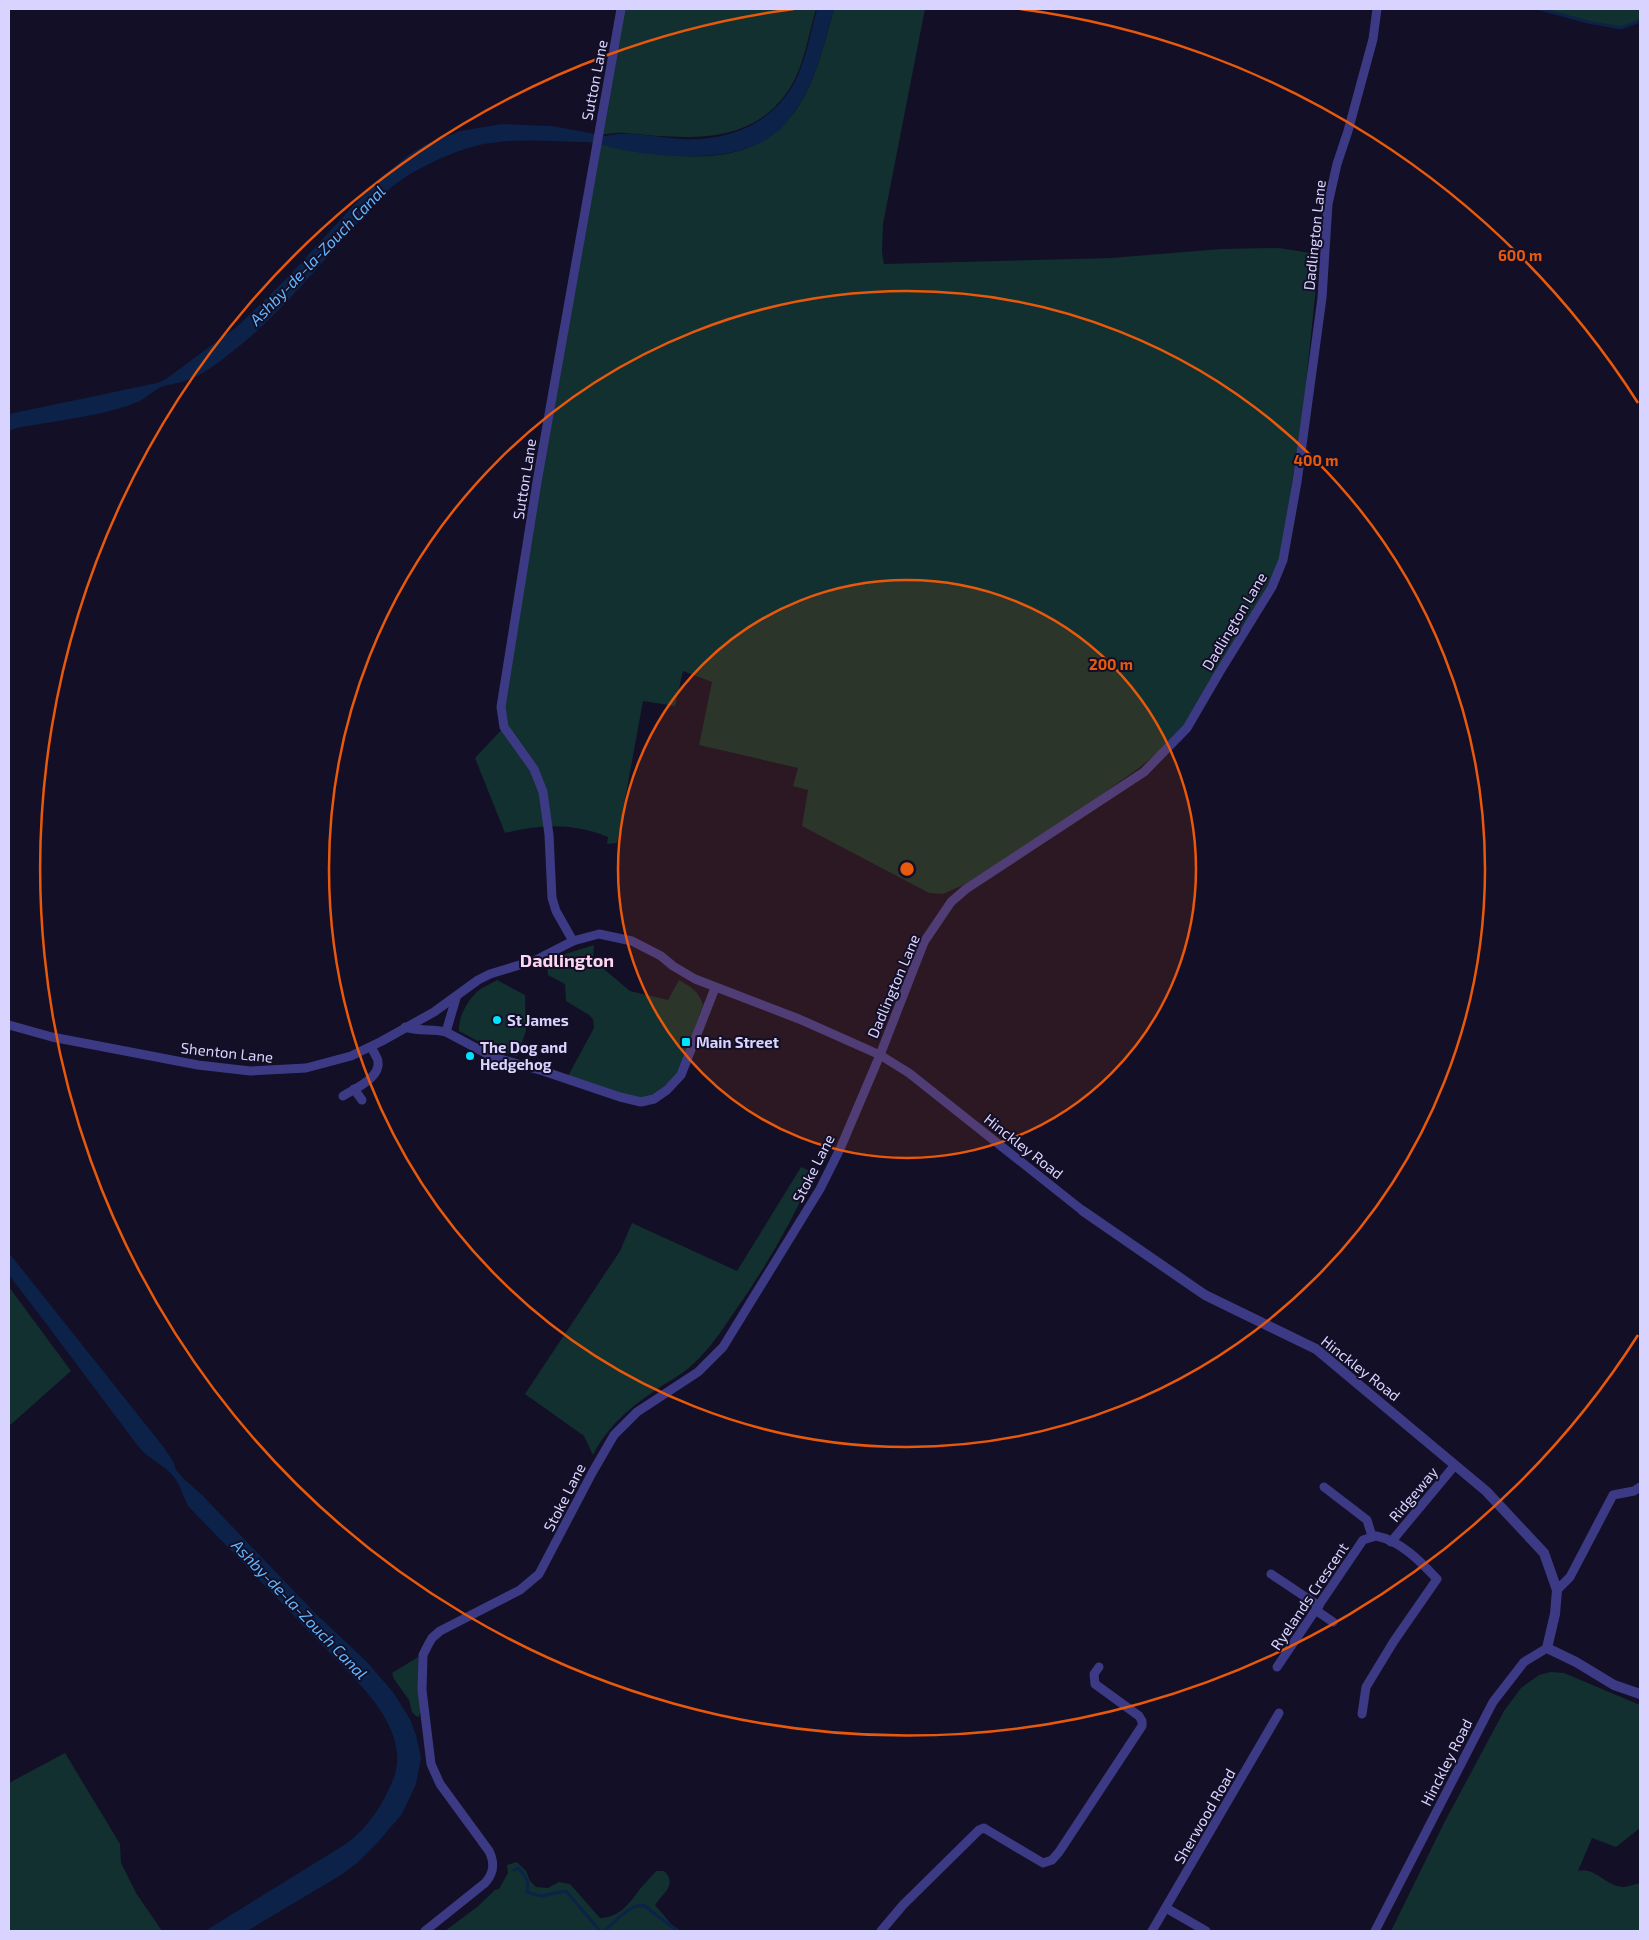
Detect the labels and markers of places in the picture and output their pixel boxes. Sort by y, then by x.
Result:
centre of rings [898,860,916,878]
place label: St James [507,1011,569,1029]
marker: St James [491,1014,503,1026]
place label: Main Street [696,1033,779,1051]
marker: Main Street [680,1036,692,1048]
place label: The Dog and Hedgehog [480,1038,567,1073]
marker: The Dog and Hedgehog [464,1050,476,1062]

